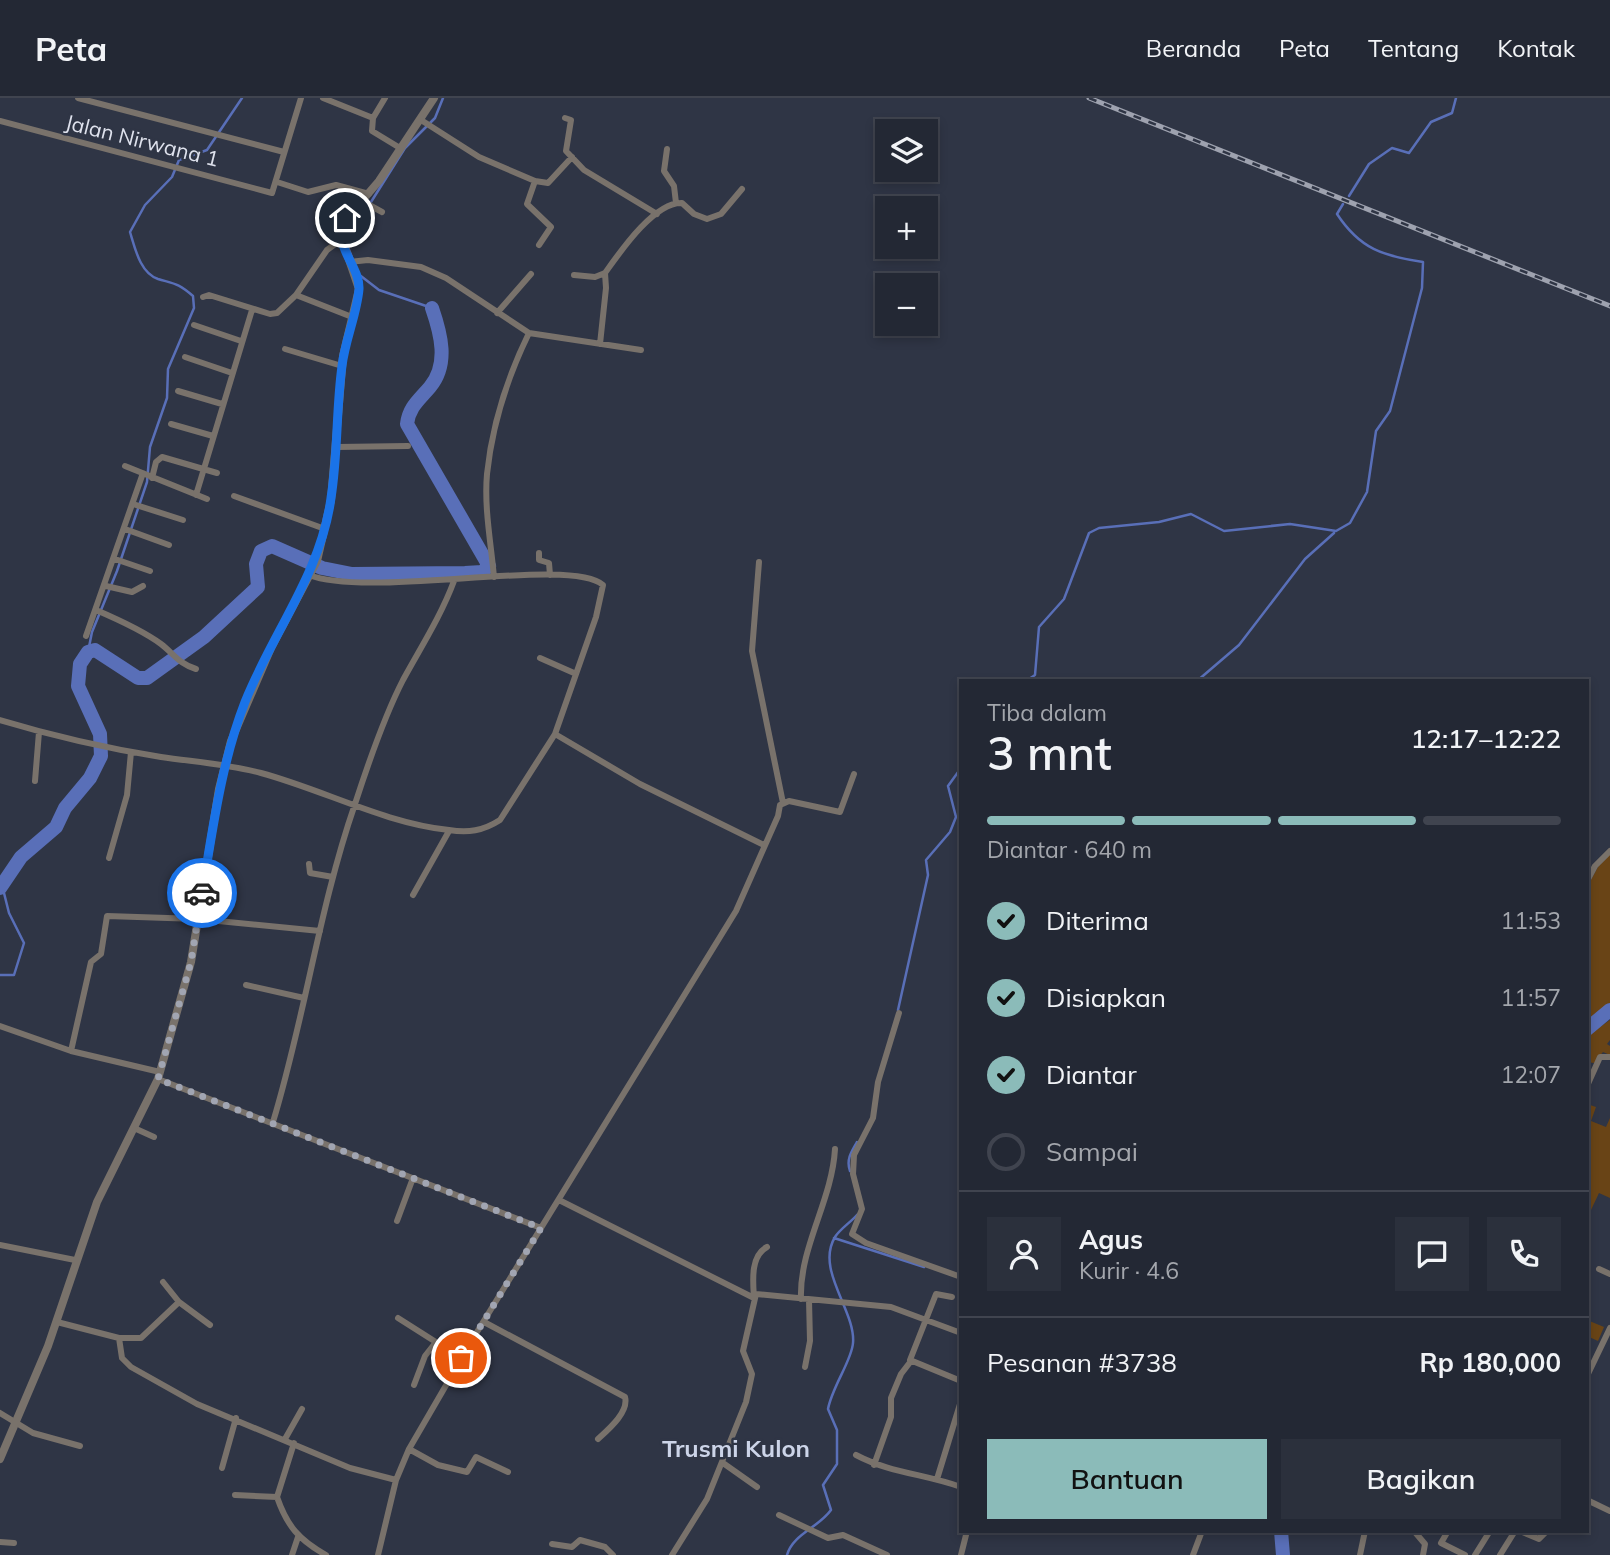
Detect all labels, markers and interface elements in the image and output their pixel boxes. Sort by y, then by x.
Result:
text: Peta [35,28,107,69]
text: Beranda [1146,33,1241,63]
text: Peta [1279,33,1330,63]
text: Tentang [1368,33,1459,63]
text: Kontak [1497,33,1575,63]
street label: Jalan Nirwana 1 [63,108,222,172]
map controls [875,119,938,336]
button: layers [875,119,938,182]
pin [315,188,375,248]
button: + [875,196,938,259]
icon: home [326,199,364,237]
button: − [875,273,938,336]
text: Tiba dalam [987,698,1107,727]
text: 12:17–12:22 [1411,722,1561,755]
text: 3 mnt [987,724,1112,782]
text: Diantar · 640 m [987,835,1152,864]
courier [167,858,237,928]
icon: car [183,874,221,912]
icon: check [987,902,1025,940]
text: Diterima [1046,904,1149,937]
text: 11:53 [1501,906,1561,935]
icon: check [987,979,1025,1017]
text: Disiapkan [1046,981,1166,1014]
text: 11:57 [1501,983,1561,1012]
icon: check [987,1056,1025,1094]
text: Diantar [1046,1058,1137,1091]
text: 12:07 [1501,1060,1561,1089]
text: Sampai [1046,1135,1138,1168]
button: person [987,1217,1061,1291]
button: chat [1395,1217,1469,1291]
button: phone [1487,1217,1561,1291]
text: Agus [1079,1223,1143,1256]
text: Kurir · 4.6 [1079,1256,1179,1285]
pin [431,1328,491,1388]
icon: bag [442,1339,480,1377]
text: Pesanan #3738 [987,1346,1177,1379]
text: Rp 180,000 [1419,1346,1561,1379]
district label: Trusmi Kulon [662,1433,810,1463]
button: Bantuan [987,1439,1267,1519]
button: Bagikan [1281,1439,1561,1519]

